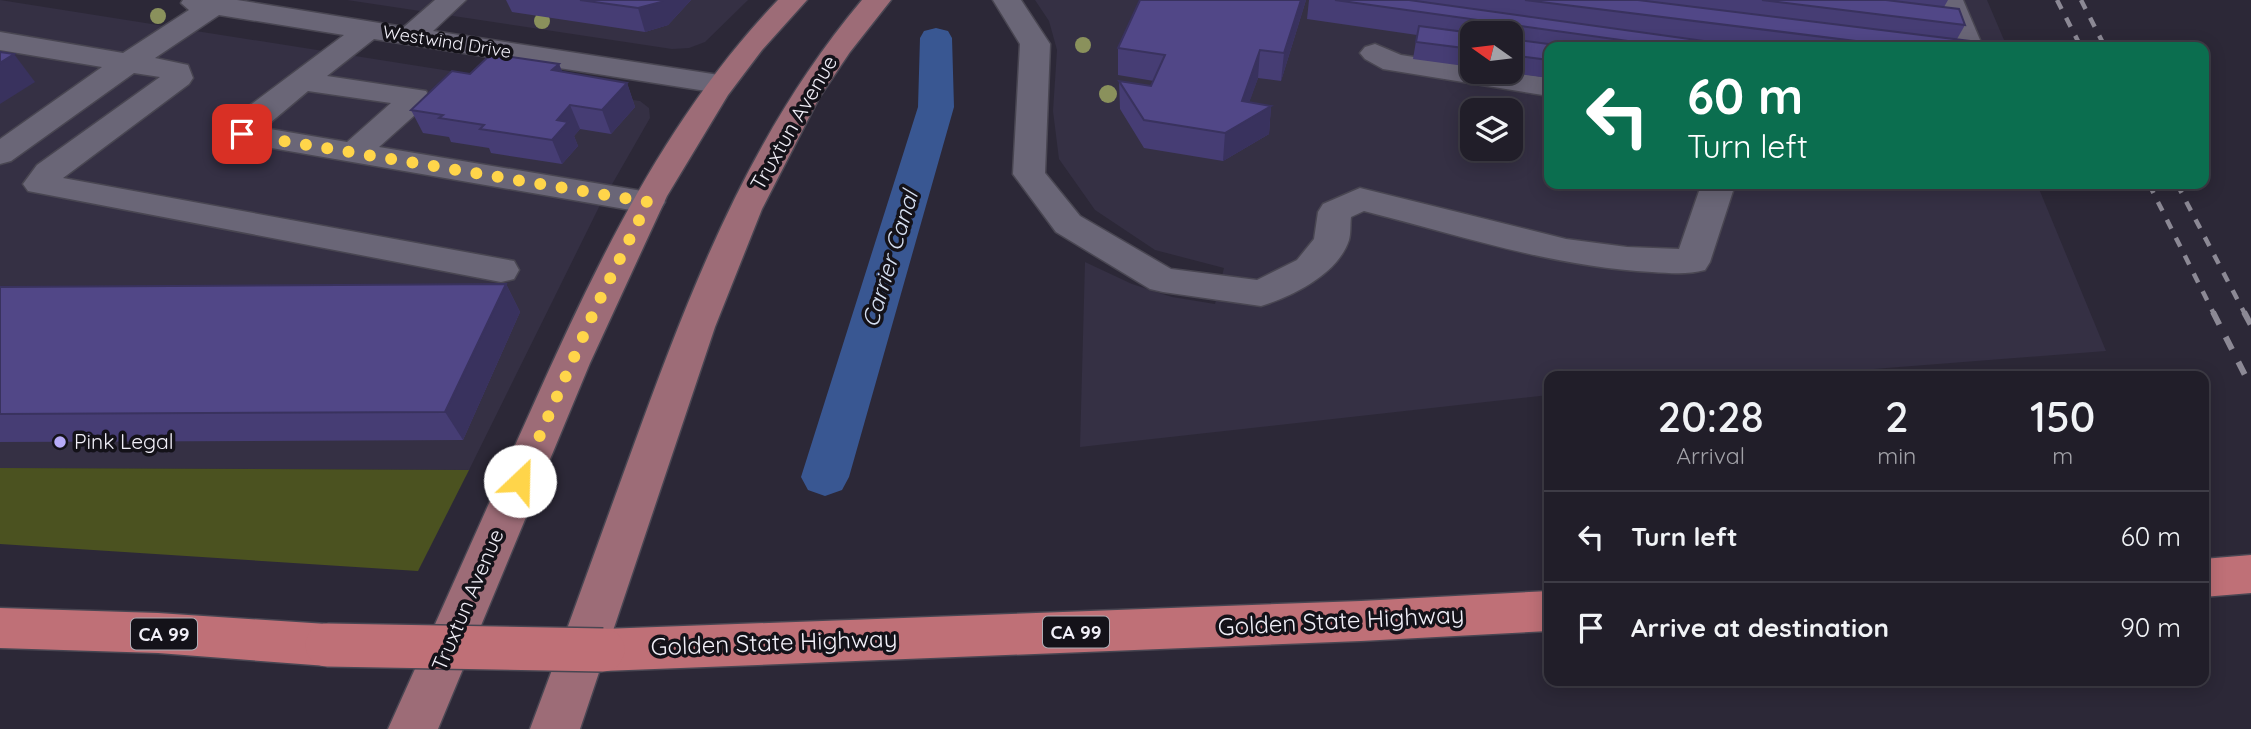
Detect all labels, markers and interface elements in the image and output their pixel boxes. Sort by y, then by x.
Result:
street label: Westwind Drive [381,20,513,63]
north arrow [1460,21,1522,84]
map controls [1460,21,1523,161]
street label: Truxtun Avenue [744,50,842,195]
text: 60 m [1687,65,1803,126]
icon: left [1572,70,1663,161]
button: layers [1460,98,1523,161]
pin [212,104,272,164]
icon: arrive [223,115,261,153]
text: Turn left [1687,126,1808,166]
water label: Carrier Canal [855,185,925,331]
text: 20:28 [1658,390,1764,443]
text: 2 [1885,390,1909,443]
text: 150 [2030,390,2095,443]
place label: Pink Legal [74,428,174,454]
marker: Pink Legal [52,434,68,450]
text: Arrival [1676,441,1745,470]
text: min [1877,441,1916,470]
text: m [2052,441,2073,470]
position arrow [483,444,557,518]
icon: left [1572,518,1610,556]
text: Turn left [1631,520,1738,553]
text: 60 m [2121,520,2181,553]
street label: Truxtun Avenue [426,525,509,674]
street label: Golden State Highway [1217,599,1465,641]
icon: arrive [1572,609,1610,647]
text: Arrive at destination [1631,611,1889,644]
text: 90 m [2120,611,2181,644]
road number: CA 99 [1043,617,1109,648]
road number: CA 99 [131,618,197,650]
street label: Golden State Highway [650,623,898,661]

